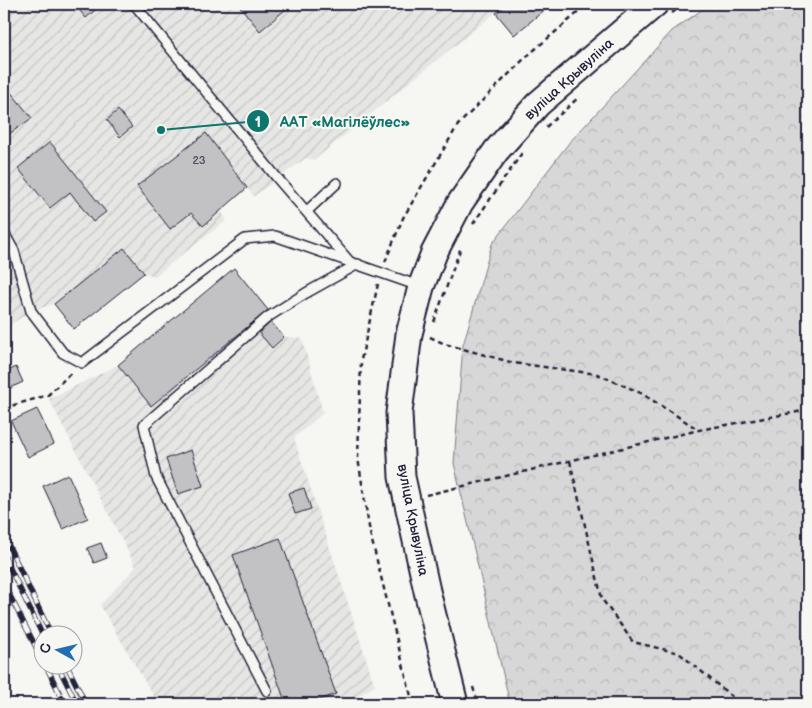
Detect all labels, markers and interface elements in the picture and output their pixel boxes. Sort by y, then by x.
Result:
street label: вуліца Крывуліна [521,34,618,123]
callout: ААТ «Магілёўлес» [245,106,421,136]
text: 1 [255,113,261,132]
text: ААТ «Магілёўлес» [279,113,410,132]
house number: 23 [192,154,206,167]
street label: вуліца Крывуліна [394,463,432,578]
north arrow [32,626,82,676]
text: С [37,642,55,654]

